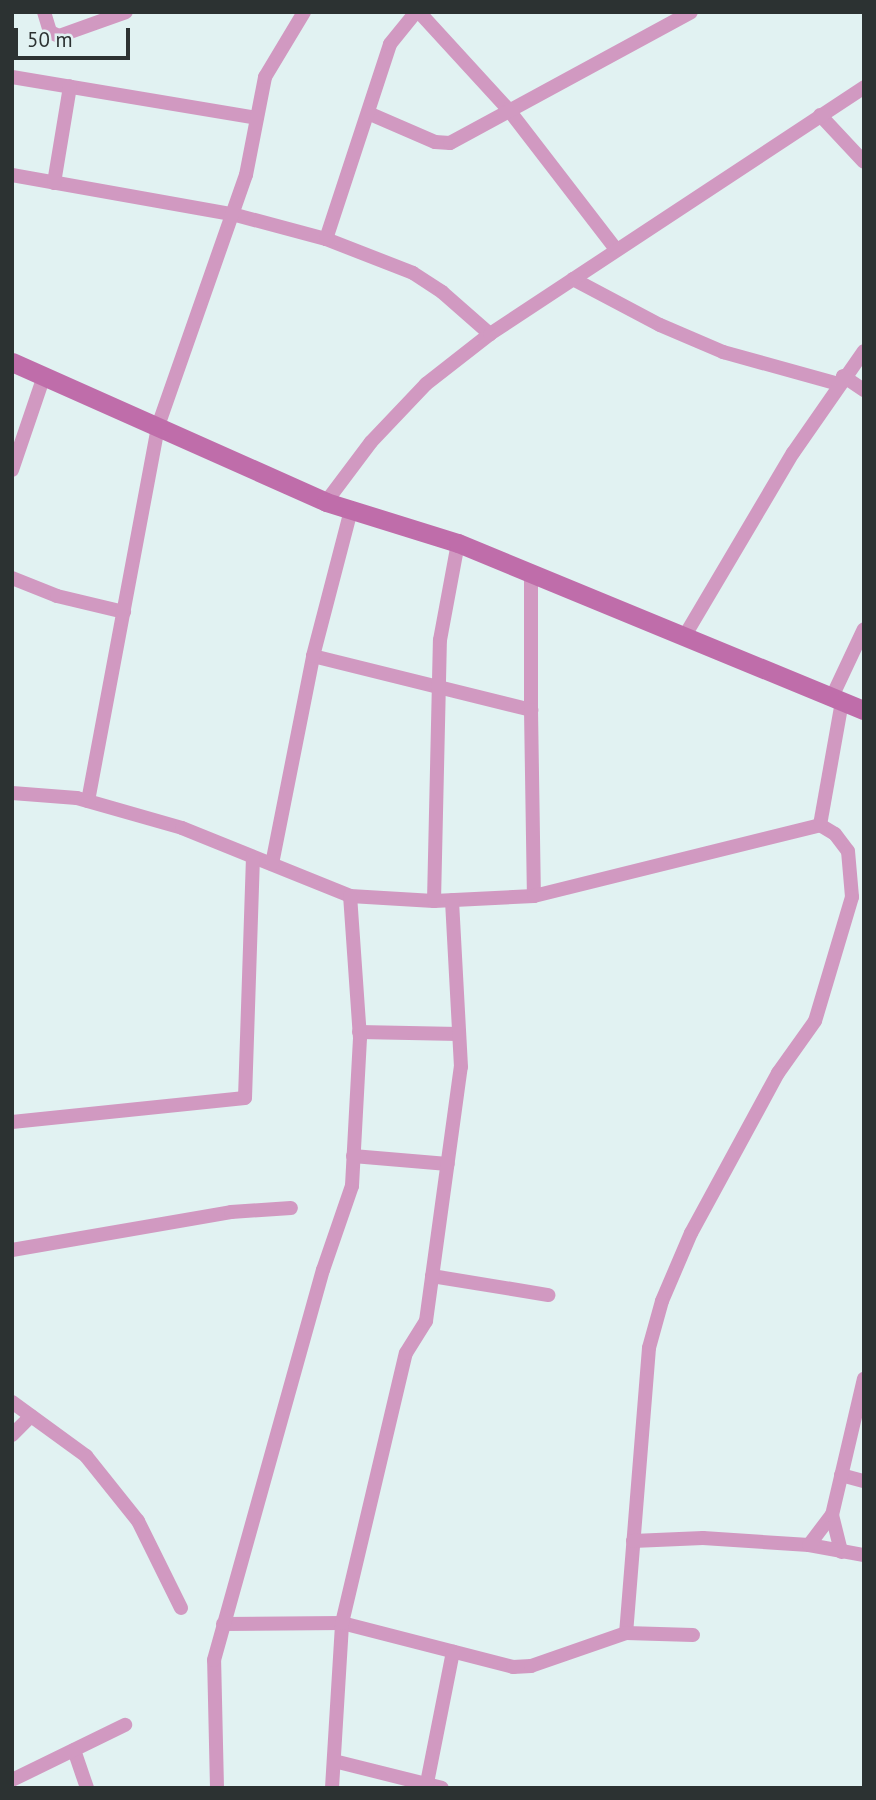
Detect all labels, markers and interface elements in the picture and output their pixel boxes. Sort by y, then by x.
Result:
scale bar [18,14,133,58]
text: 50 m [27,26,73,53]

